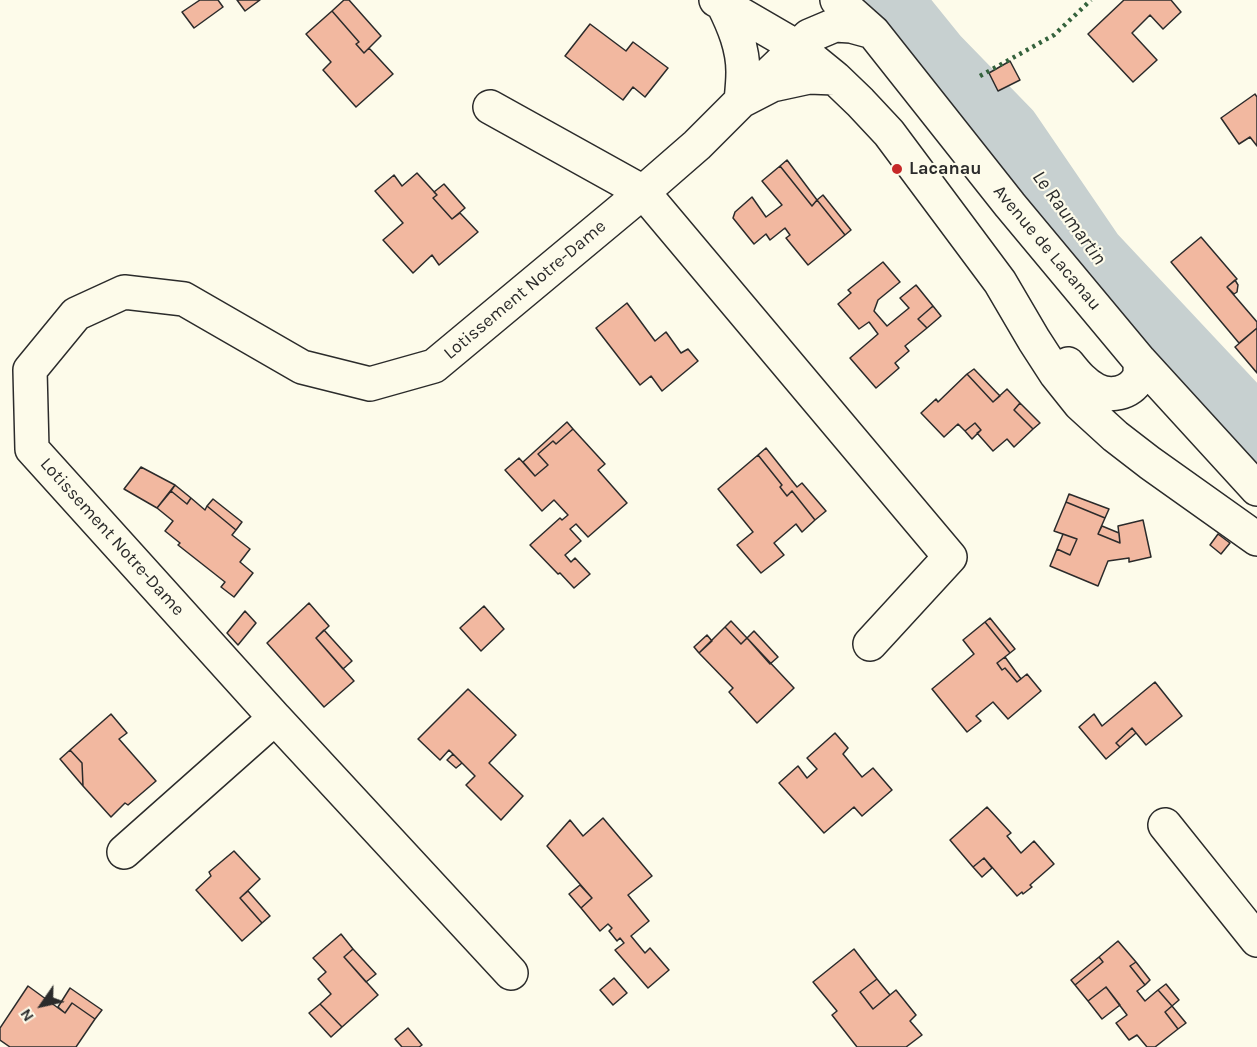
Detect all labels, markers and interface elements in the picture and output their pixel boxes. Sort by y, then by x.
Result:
place label: Lacanau [909,158,982,180]
marker: Lacanau [890,162,904,176]
water label: Le Raumartin [1027,166,1111,270]
street label: Avenue de Lacanau [988,181,1106,315]
street label: Lotissement Notre-Dame [439,216,611,364]
street label: Lotissement Notre-Dame [35,453,189,621]
north arrow [12,975,72,1035]
text: N [16,1005,38,1025]

